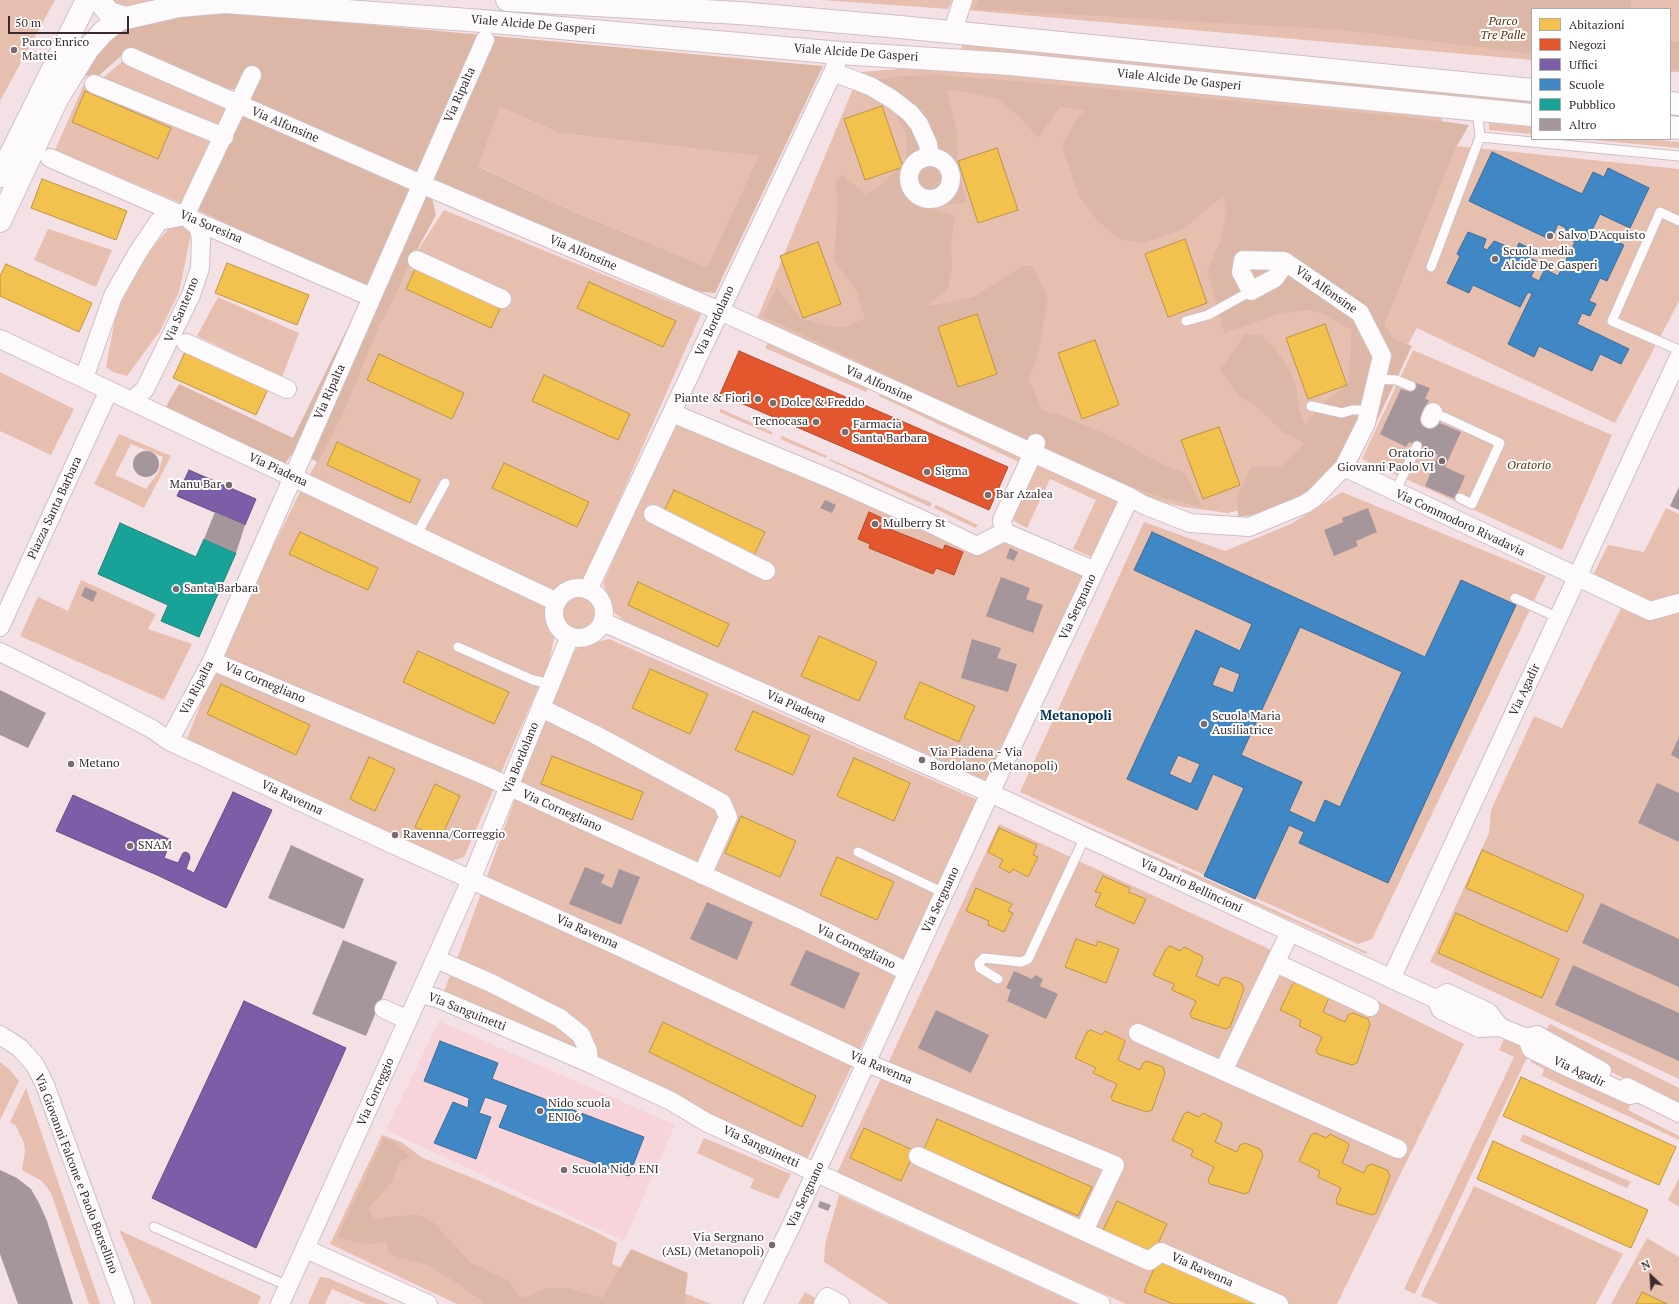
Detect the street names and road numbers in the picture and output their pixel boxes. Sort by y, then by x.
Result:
street label: Viale Alcide De Gasperi [470,12,596,38]
street label: Viale Alcide De Gasperi [793,41,919,65]
street label: Via Ripalta [441,65,479,125]
street label: Viale Alcide De Gasperi [1116,66,1242,94]
street label: Via Alfonsine [249,104,321,146]
street label: Via Soresina [178,207,244,247]
street label: Via Alfonsine [547,232,619,274]
street label: Via Alfonsine [1292,263,1360,317]
street label: Via Santerno [162,275,202,345]
street label: Via Bordolano [692,283,738,359]
street label: Via Ripalta [311,362,349,422]
street label: Via Alfonsine [843,363,915,405]
street label: Via Piadena [246,450,310,490]
street label: Piazza Santa Barbara [25,454,85,562]
street label: Via Commodoro Rivadavia [1393,487,1527,559]
street label: Via Sergnano [1056,572,1100,642]
street label: Via Ripalta [177,658,217,718]
street label: Via Cornegliano [223,660,307,706]
street label: Via Agadir [1507,662,1543,718]
street label: Via Piadena [764,688,828,726]
street label: Via Bordolano [500,720,542,796]
street label: Via Ravenna [259,777,325,819]
street label: Via Cornegliano [520,787,604,835]
street label: Via Dario Bellincioni [1138,856,1244,916]
street label: Via Sergnano [919,865,963,935]
street label: Via Ravenna [554,912,620,952]
street label: Via Cornegliano [814,922,898,972]
street label: Via Sanguinetti [426,990,508,1034]
street label: Via Ravenna [847,1048,915,1088]
street label: Via Agadir [1551,1054,1607,1090]
street label: Via Correggio [355,1056,397,1128]
street label: Via Giovanni Falcone e Paolo Borsellino [31,1072,121,1276]
street label: Via Sanguinetti [720,1123,802,1171]
street label: Via Sergnano [784,1160,828,1230]
street label: Via Ravenna [1169,1250,1235,1290]

